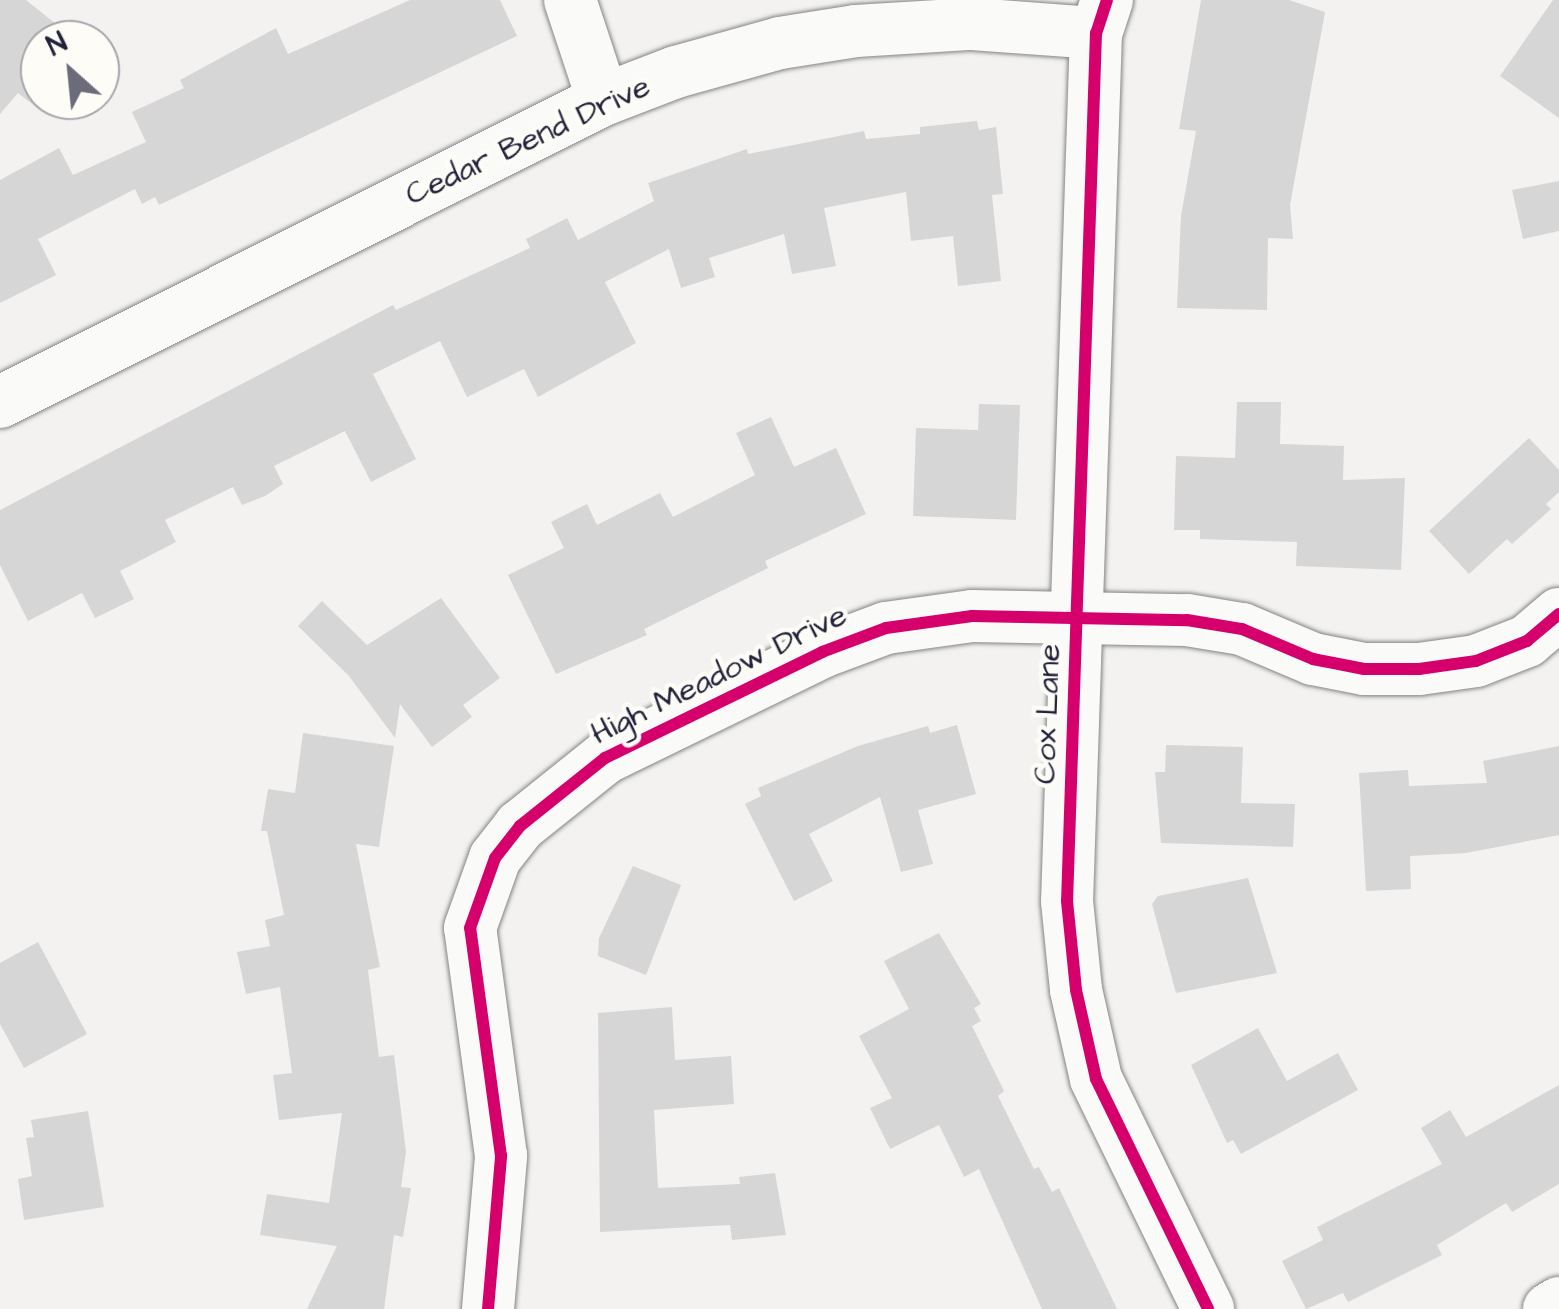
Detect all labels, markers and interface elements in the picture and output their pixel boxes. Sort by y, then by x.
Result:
north arrow [20,20,120,120]
text: N [40,23,74,66]
street label: Cedar Bend Drive [400,67,656,215]
street label: High Meadow Drive [585,596,853,754]
street label: Cox Lane [1026,643,1070,785]

